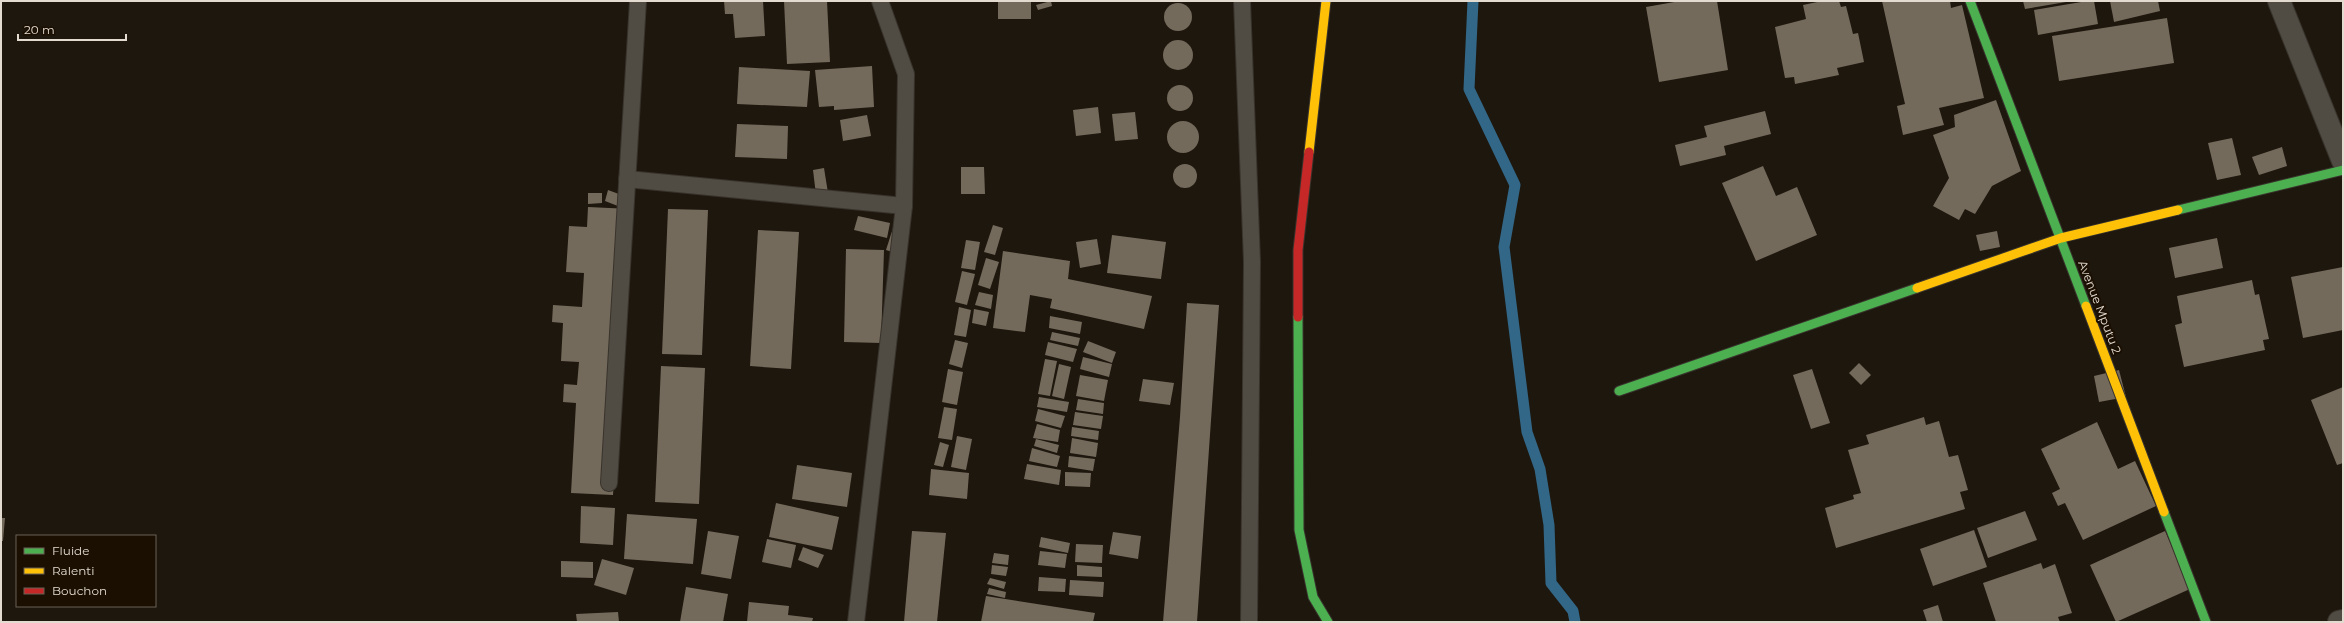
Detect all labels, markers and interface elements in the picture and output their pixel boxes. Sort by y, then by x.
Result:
scale bar [18,16,126,42]
text: 20 m [24,22,55,37]
street label: Avenue Mputu 2 [2075,258,2125,356]
legend [16,535,156,607]
text: Fluide [52,543,90,558]
text: Ralenti [52,563,94,578]
text: Bouchon [52,583,107,598]

